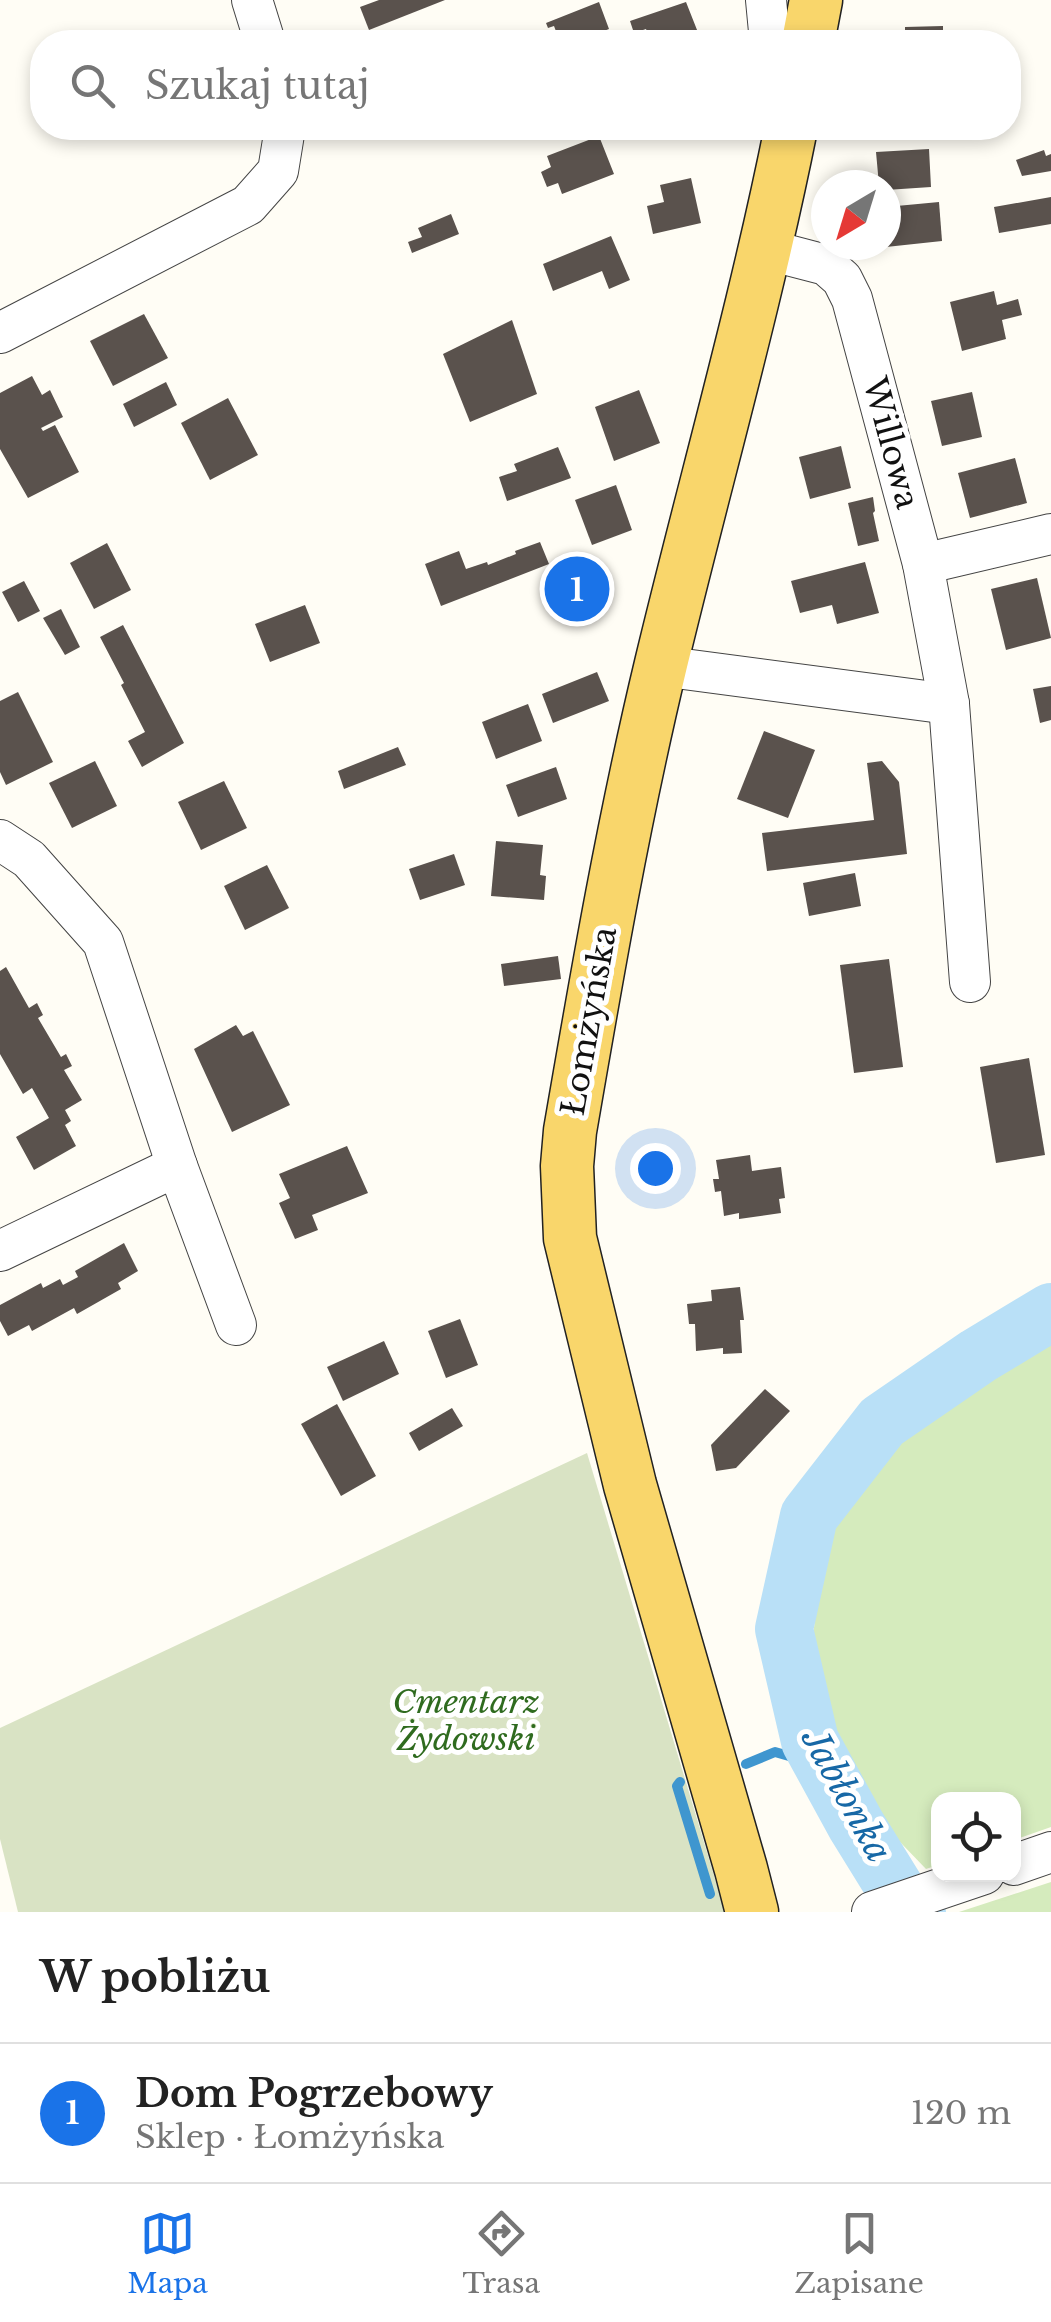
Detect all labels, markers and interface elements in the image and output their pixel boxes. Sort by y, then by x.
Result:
search box [30,30,1021,140]
icon: search [65,58,120,113]
text: Szukaj tutaj [145,62,370,109]
north arrow [811,170,901,260]
street label: Willowa [854,372,928,513]
pin: 1 [544,552,610,626]
street label: Łomżyńska [553,923,625,1118]
your location [630,1143,681,1194]
park label: Cmentarz Żydowski [392,1682,540,1759]
water label: Jabłonka [792,1720,901,1869]
map controls [931,1792,1021,1882]
button: locate [931,1792,1021,1882]
text: W pobliżu [40,1951,270,2003]
text: Dom Pogrzebowy [135,2070,493,2117]
text: 1 [66,2093,79,2133]
text: 120 m [911,2093,1011,2133]
text: Sklep · Łomżyńska [135,2117,444,2157]
tab: Mapa [127,2206,208,2301]
tab: Trasa [462,2206,540,2301]
tab: Zapisane [794,2206,924,2301]

